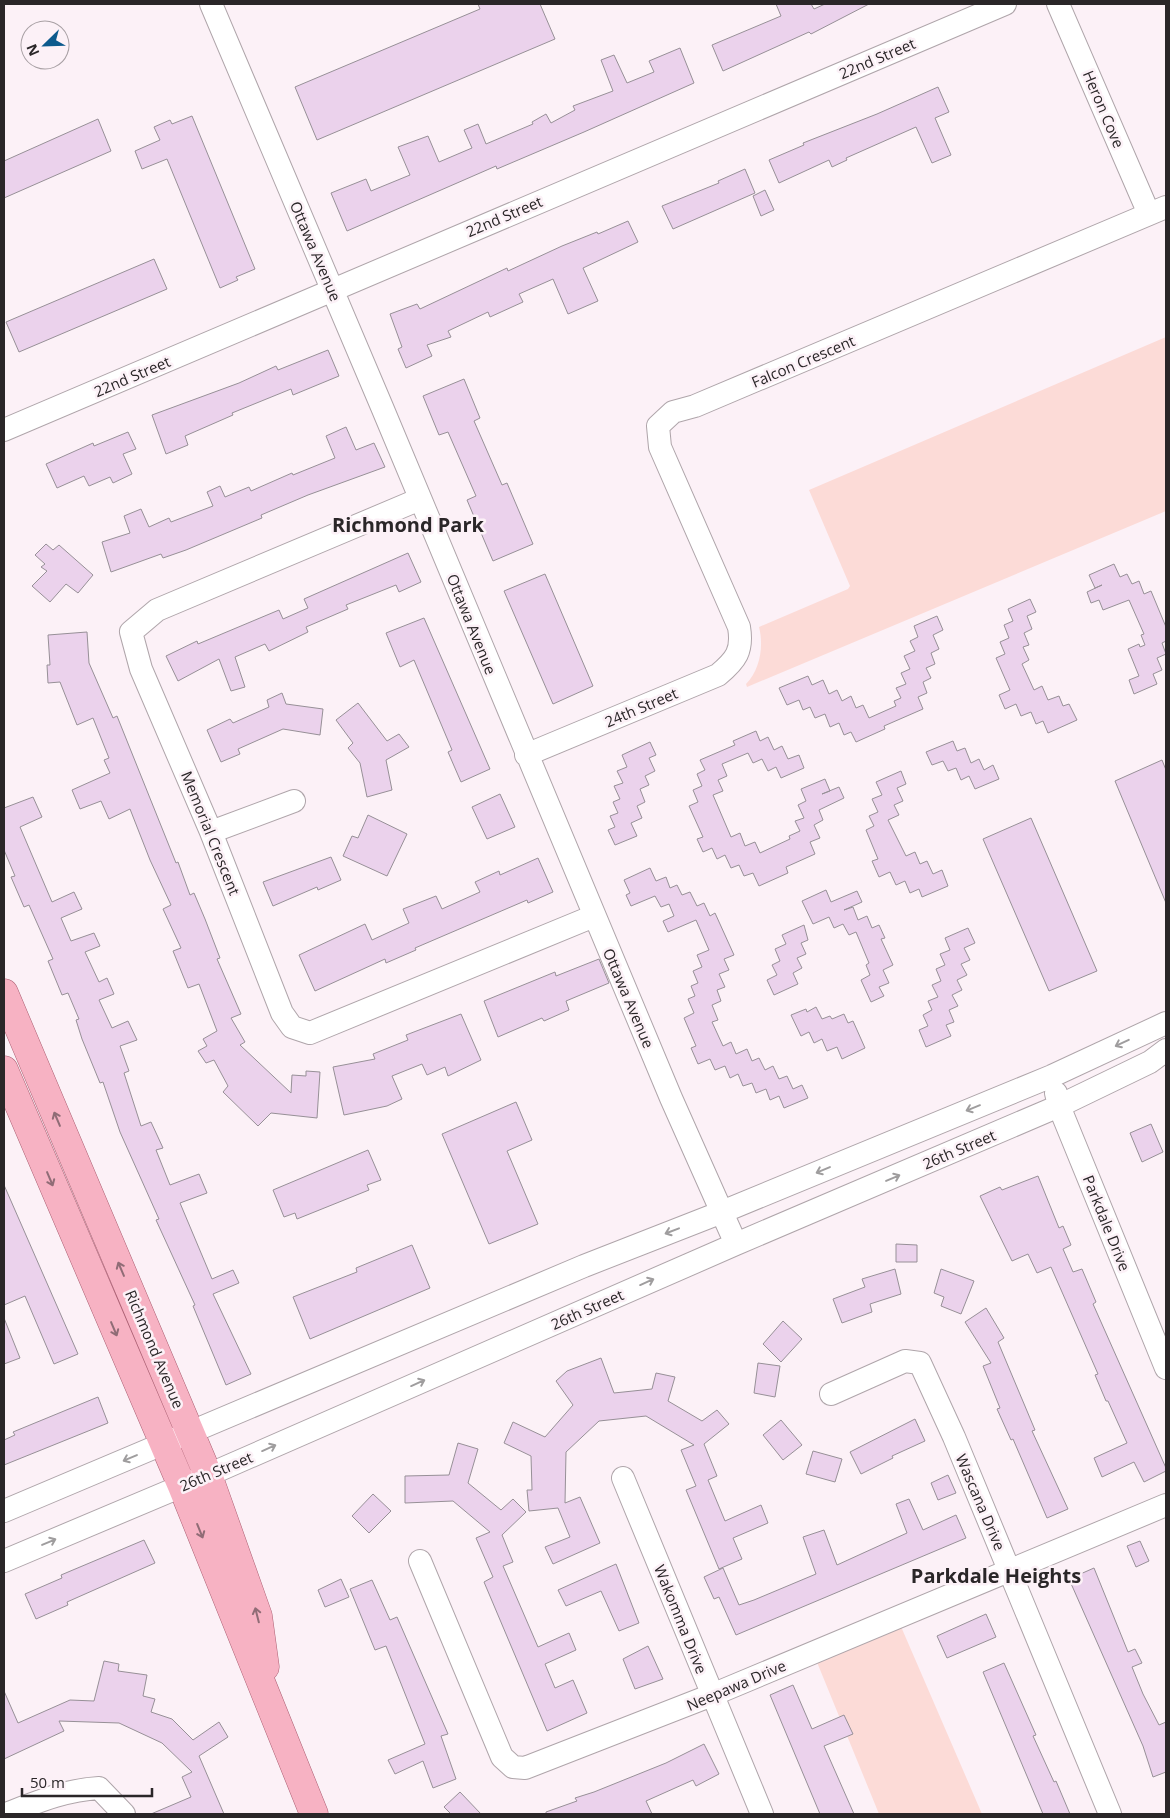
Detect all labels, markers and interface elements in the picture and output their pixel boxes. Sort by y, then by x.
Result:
north arrow [20,20,70,70]
street label: 22nd Street [836,33,918,83]
text: N [22,41,44,59]
street label: Heron Cove [1079,67,1129,151]
street label: 22nd Street [463,191,545,241]
street label: Ottawa Avenue [286,198,346,304]
street label: Falcon Crescent [748,330,858,392]
street label: 22nd Street [91,351,173,401]
district label: Richmond Park [332,511,485,538]
street label: Ottawa Avenue [443,571,501,677]
street label: 24th Street [601,683,681,731]
street label: Memorial Crescent [177,768,245,898]
street label: Ottawa Avenue [599,945,659,1051]
one-way arrow [1115,1039,1130,1049]
one-way arrow [966,1104,981,1113]
one-way arrow [52,1112,62,1127]
street label: 26th Street [919,1125,999,1173]
one-way arrow [816,1165,831,1175]
one-way arrow [46,1171,56,1186]
one-way arrow [885,1172,900,1182]
street label: Parkdale Drive [1079,1172,1135,1274]
one-way arrow [665,1228,680,1237]
one-way arrow [116,1262,126,1277]
one-way arrow [639,1277,654,1287]
street label: 26th Street [548,1284,626,1334]
street label: Richmond Avenue [121,1287,189,1411]
one-way arrow [110,1321,119,1336]
one-way arrow [410,1377,425,1387]
one-way arrow [261,1443,276,1453]
street label: 26th Street [176,1447,256,1495]
street label: Wascana Drive [952,1451,1010,1553]
one-way arrow [123,1453,138,1463]
one-way arrow [196,1524,205,1539]
one-way arrow [41,1537,56,1547]
street label: Wakomma Drive [650,1562,712,1676]
district label: Parkdale Heights [911,1562,1081,1589]
one-way arrow [251,1608,261,1624]
street label: Neepawa Drive [683,1655,789,1715]
scale bar [22,1766,152,1798]
text: 50 m [30,1772,65,1792]

